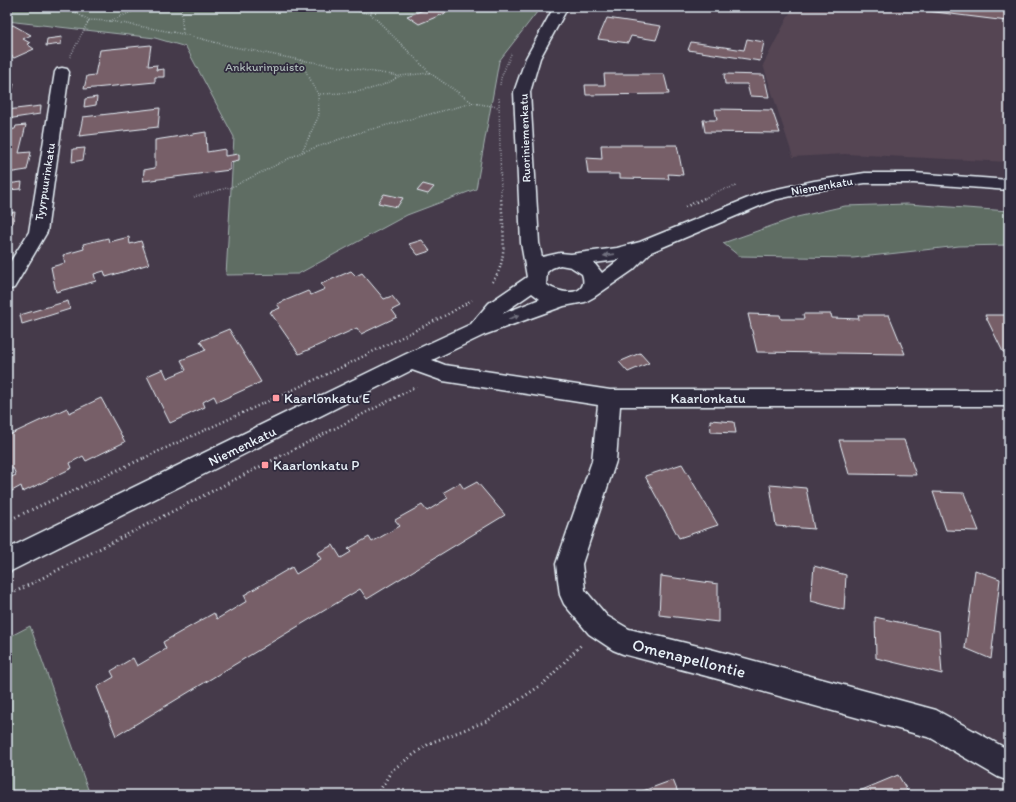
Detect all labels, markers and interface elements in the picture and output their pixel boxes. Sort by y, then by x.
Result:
park label: Ankkurinpuisto [225,60,305,74]
street label: Ruoriniemenkatu [516,93,534,183]
street label: Tyyrpuurinkatu [32,141,58,222]
street label: Niemenkatu [790,174,854,198]
one-way arrow [603,252,615,258]
one-way arrow [508,314,520,320]
place label: Kaarlonkatu E [284,390,370,407]
street label: Kaarlonkatu [670,390,746,407]
marker: Kaarlonkatu E [271,393,281,403]
street label: Niemenkatu [206,423,279,470]
place label: Kaarlonkatu P [273,457,359,474]
marker: Kaarlonkatu P [260,460,270,470]
street label: Omenapellontie [630,634,748,682]

